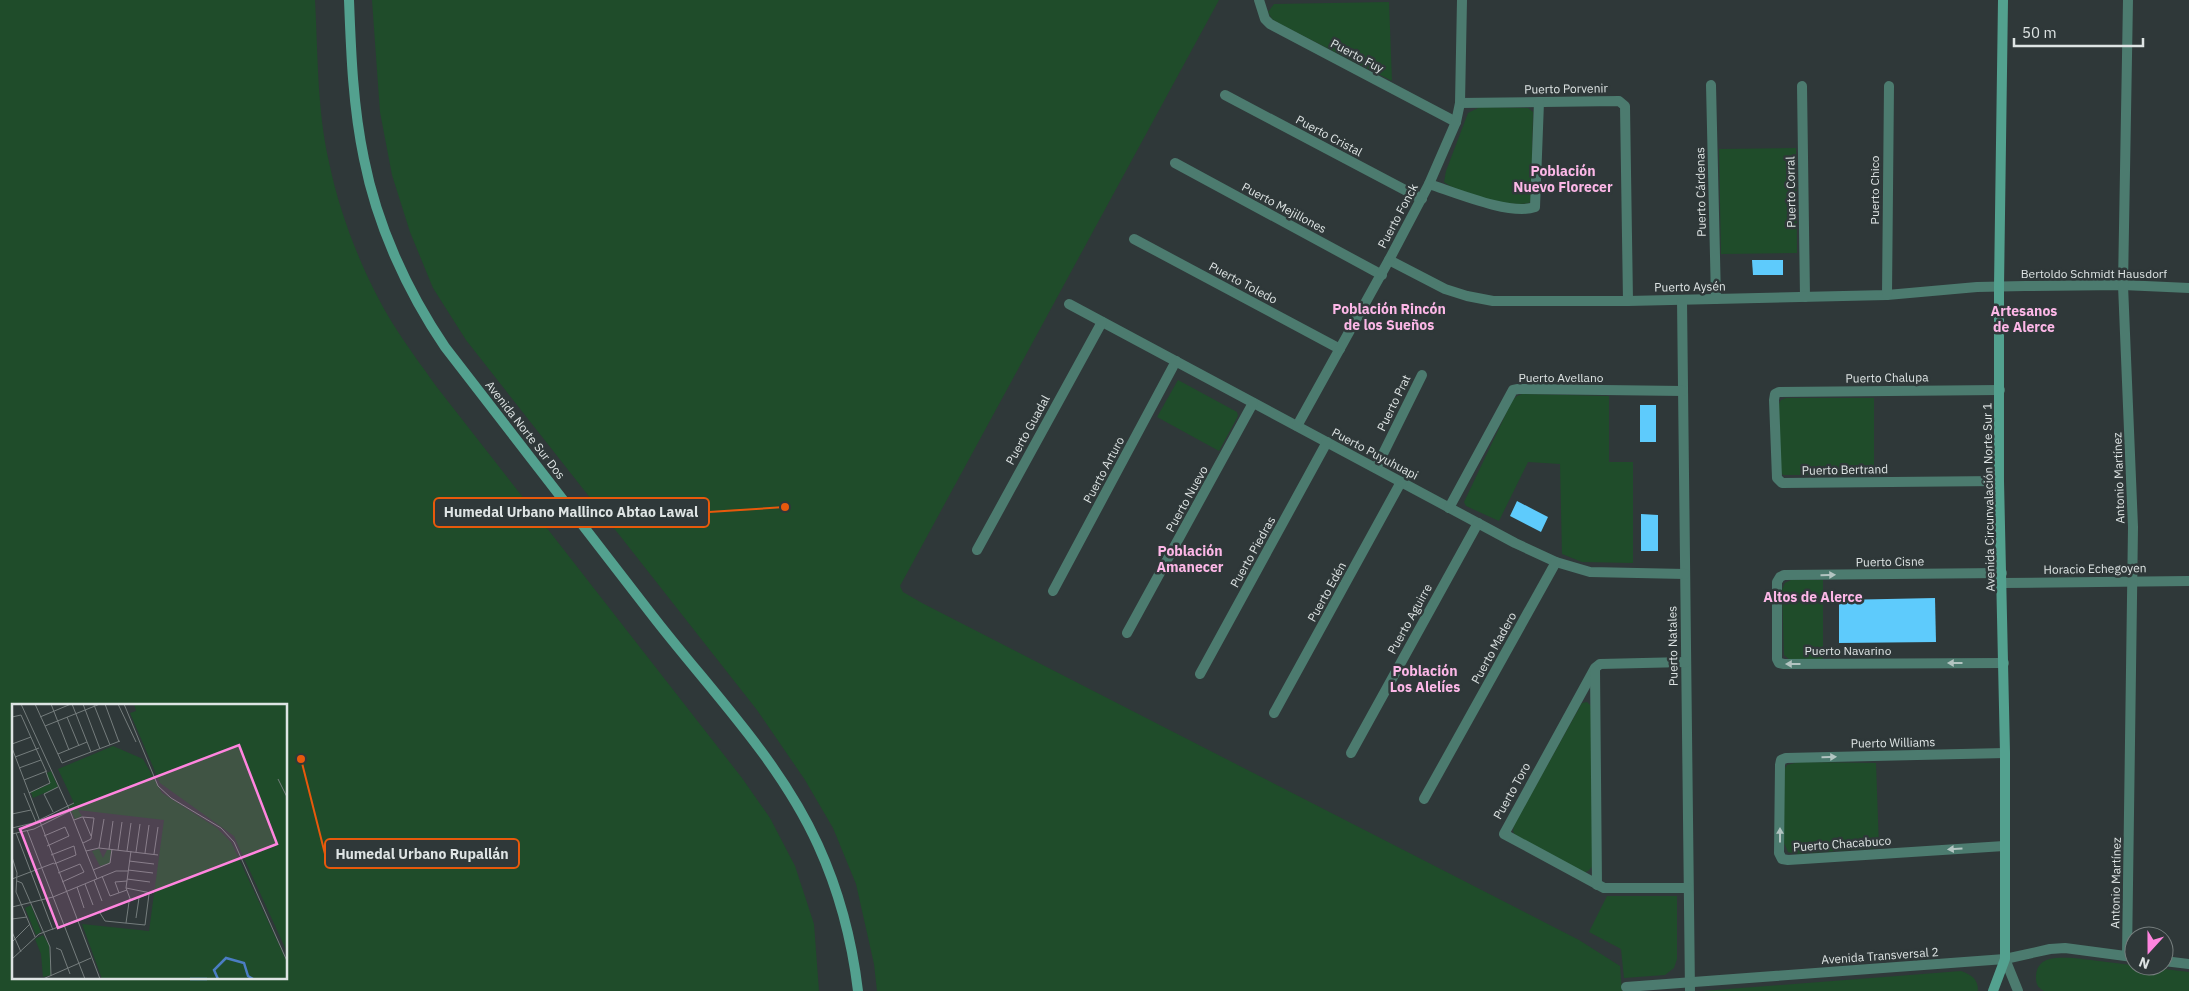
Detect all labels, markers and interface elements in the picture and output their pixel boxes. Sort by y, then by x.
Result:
scale bar [2014,15,2143,47]
text: 50 m [2022,23,2057,42]
street label: Puerto Fuy [1328,35,1386,76]
street label: Puerto Porvenir [1524,80,1609,97]
street label: Puerto Cristal [1293,112,1365,159]
street label: Puerto Cárdenas [1692,147,1709,237]
street label: Puerto Chico [1867,155,1882,224]
street label: Puerto Corral [1782,156,1799,228]
district label: Población Nuevo Florecer [1513,162,1613,196]
street label: Puerto Mejillones [1239,179,1329,236]
street label: Puerto Fonck [1374,180,1421,251]
street label: Puerto Toledo [1207,258,1280,307]
street label: Bertoldo Schmidt Hausdorf [2021,266,2167,281]
street label: Puerto Aysén [1654,278,1726,295]
district label: Población Rincón de los Sueños [1332,300,1446,334]
district label: Artesanos de Alerce [1991,302,2057,336]
street label: Puerto Chalupa [1845,369,1929,386]
street label: Puerto Avellano [1518,370,1604,385]
street label: Puerto Prat [1373,372,1414,433]
street label: Avenida Norte Sur Dos [482,377,569,482]
street label: Puerto Guadal [1002,392,1053,467]
street label: Avenida Circunvalación Norte Sur 1 [1979,402,1998,592]
street label: Puerto Puyuhuapi [1329,424,1421,483]
street label: Antonio Martínez [2109,432,2128,524]
street label: Puerto Arturo [1080,434,1127,506]
street label: Puerto Bertrand [1802,461,1888,478]
street label: Puerto Nuevo [1162,463,1211,534]
callout: Humedal Urbano Mallinco Abtao Lawal [434,498,709,527]
text: Humedal Urbano Mallinco Abtao Lawal [444,503,698,521]
street label: Puerto Piedras [1227,513,1278,590]
district label: Población Amanecer [1157,542,1224,576]
street label: Puerto Cisne [1856,553,1925,570]
street label: Puerto Edén [1304,559,1349,624]
street label: Horacio Echegoyen [2043,560,2147,577]
one-way arrow [1820,571,1836,579]
street label: Puerto Aguirre [1384,581,1435,656]
district label: Altos de Alerce [1763,588,1863,606]
street label: Puerto Natales [1664,606,1681,686]
street label: Puerto Madero [1468,609,1520,686]
street label: Puerto Navarino [1805,643,1892,658]
one-way arrow [1947,659,1963,667]
one-way arrow [1784,660,1800,668]
district label: Población Los Alelíes [1390,662,1460,696]
inset map [12,704,288,978]
street label: Puerto Williams [1850,734,1936,751]
one-way arrow [1822,752,1838,760]
street label: Puerto Toro [1490,759,1533,822]
one-way arrow [1776,827,1784,843]
street label: Puerto Chacabuco [1792,833,1892,854]
street label: Antonio Martínez [2107,837,2124,929]
callout: Humedal Urbano Rupallán [325,839,519,868]
text: Humedal Urbano Rupallán [335,845,509,863]
one-way arrow [1947,846,1963,854]
north arrow [2124,926,2174,976]
street label: Avenida Transversal 2 [1821,944,1939,967]
text: N [2136,953,2152,973]

